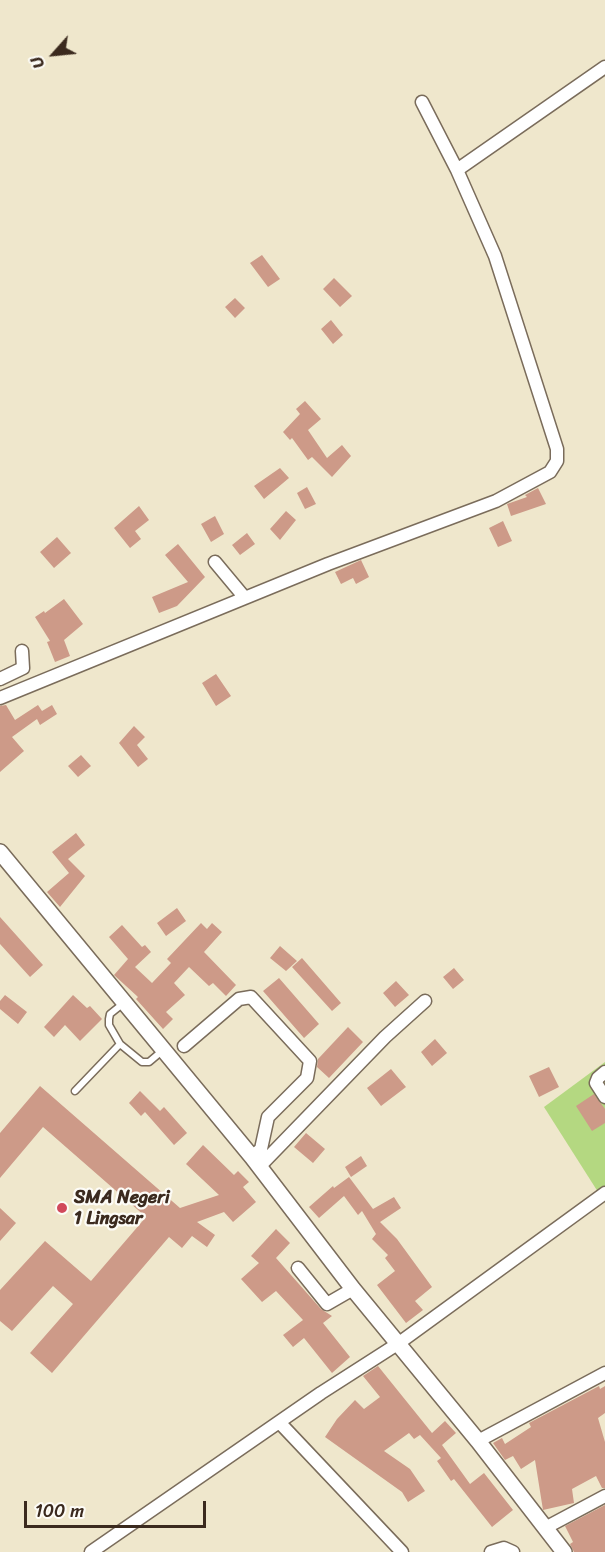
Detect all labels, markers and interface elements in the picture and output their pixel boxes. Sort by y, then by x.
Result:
north arrow [24,24,84,84]
text: U [22,51,53,74]
place label: SMA Negeri 1 Lingsar [74,1187,170,1230]
marker: SMA Negeri 1 Lingsar [55,1201,69,1215]
scale bar [27,1489,208,1527]
text: 100 m [35,1495,84,1527]

